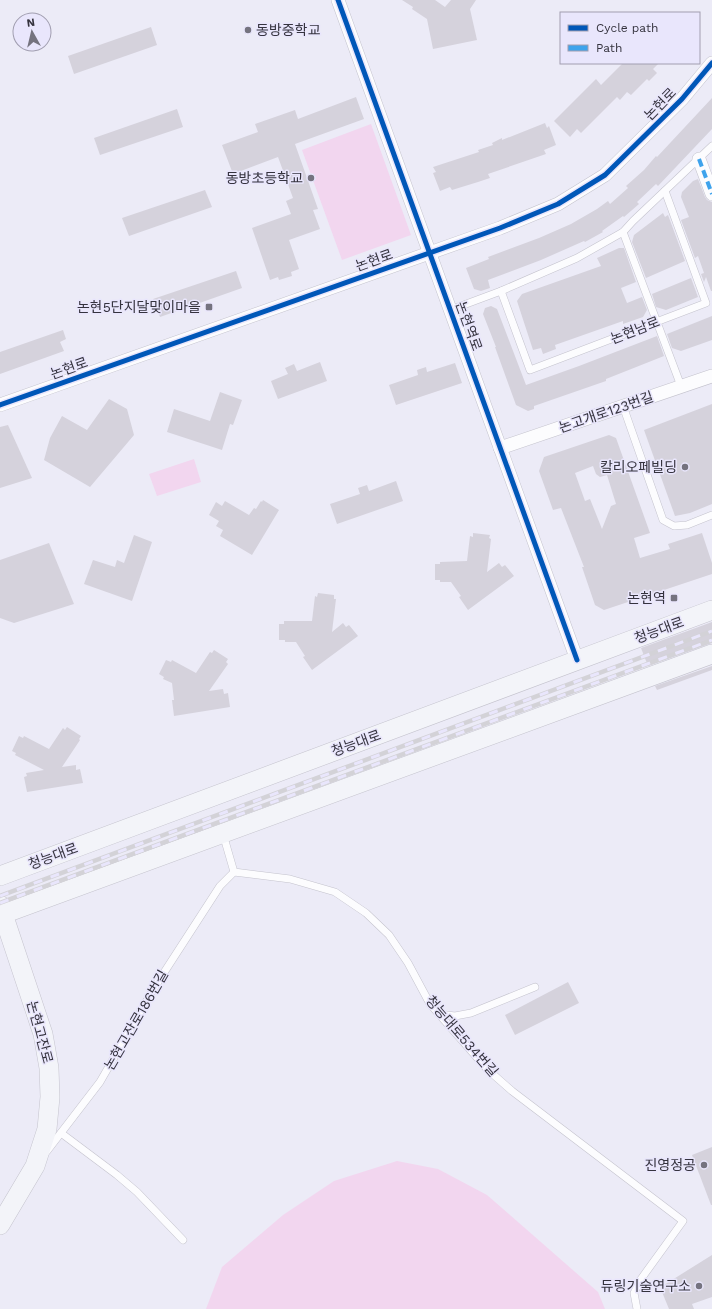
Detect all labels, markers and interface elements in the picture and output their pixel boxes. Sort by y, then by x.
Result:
north arrow [12,12,52,52]
legend [560,12,700,64]
text: N [26,16,36,30]
text: Cycle path [596,21,658,35]
place label: 동방중학교 [256,22,321,38]
marker: 동방중학교 [243,25,253,35]
text: Path [596,41,622,55]
street label: 논현로 [641,84,679,123]
place label: 동방초등학교 [226,170,303,186]
marker: 동방초등학교 [306,173,316,183]
street label: 논현로 [353,246,395,274]
place label: 논현5단지달맞이마을 [77,299,201,315]
street label: 논현역로 [453,299,485,353]
marker: 논현5단지달맞이마을 [204,302,214,312]
street label: 논현남로 [608,313,662,347]
street label: 논현로 [48,354,90,382]
street label: 논고개로123번길 [557,388,655,436]
place label: 칼리오페빌딩 [600,459,677,475]
marker: 칼리오페빌딩 [680,462,690,472]
place label: 논현역 [627,590,666,606]
marker: 논현역 [669,593,679,603]
street label: 청능대로 [632,614,686,646]
street label: 청능대로 [329,727,383,759]
street label: 청능대로 [26,840,80,872]
street label: 논현고잔로186번길 [101,967,171,1073]
street label: 청능대로534번길 [422,992,502,1080]
street label: 논현고잔로 [24,999,56,1065]
place label: 진영정공 [644,1157,696,1173]
marker: 진영정공 [699,1160,709,1170]
place label: 듀링기술연구소 [601,1278,691,1294]
marker: 듀링기술연구소 [694,1281,704,1291]

